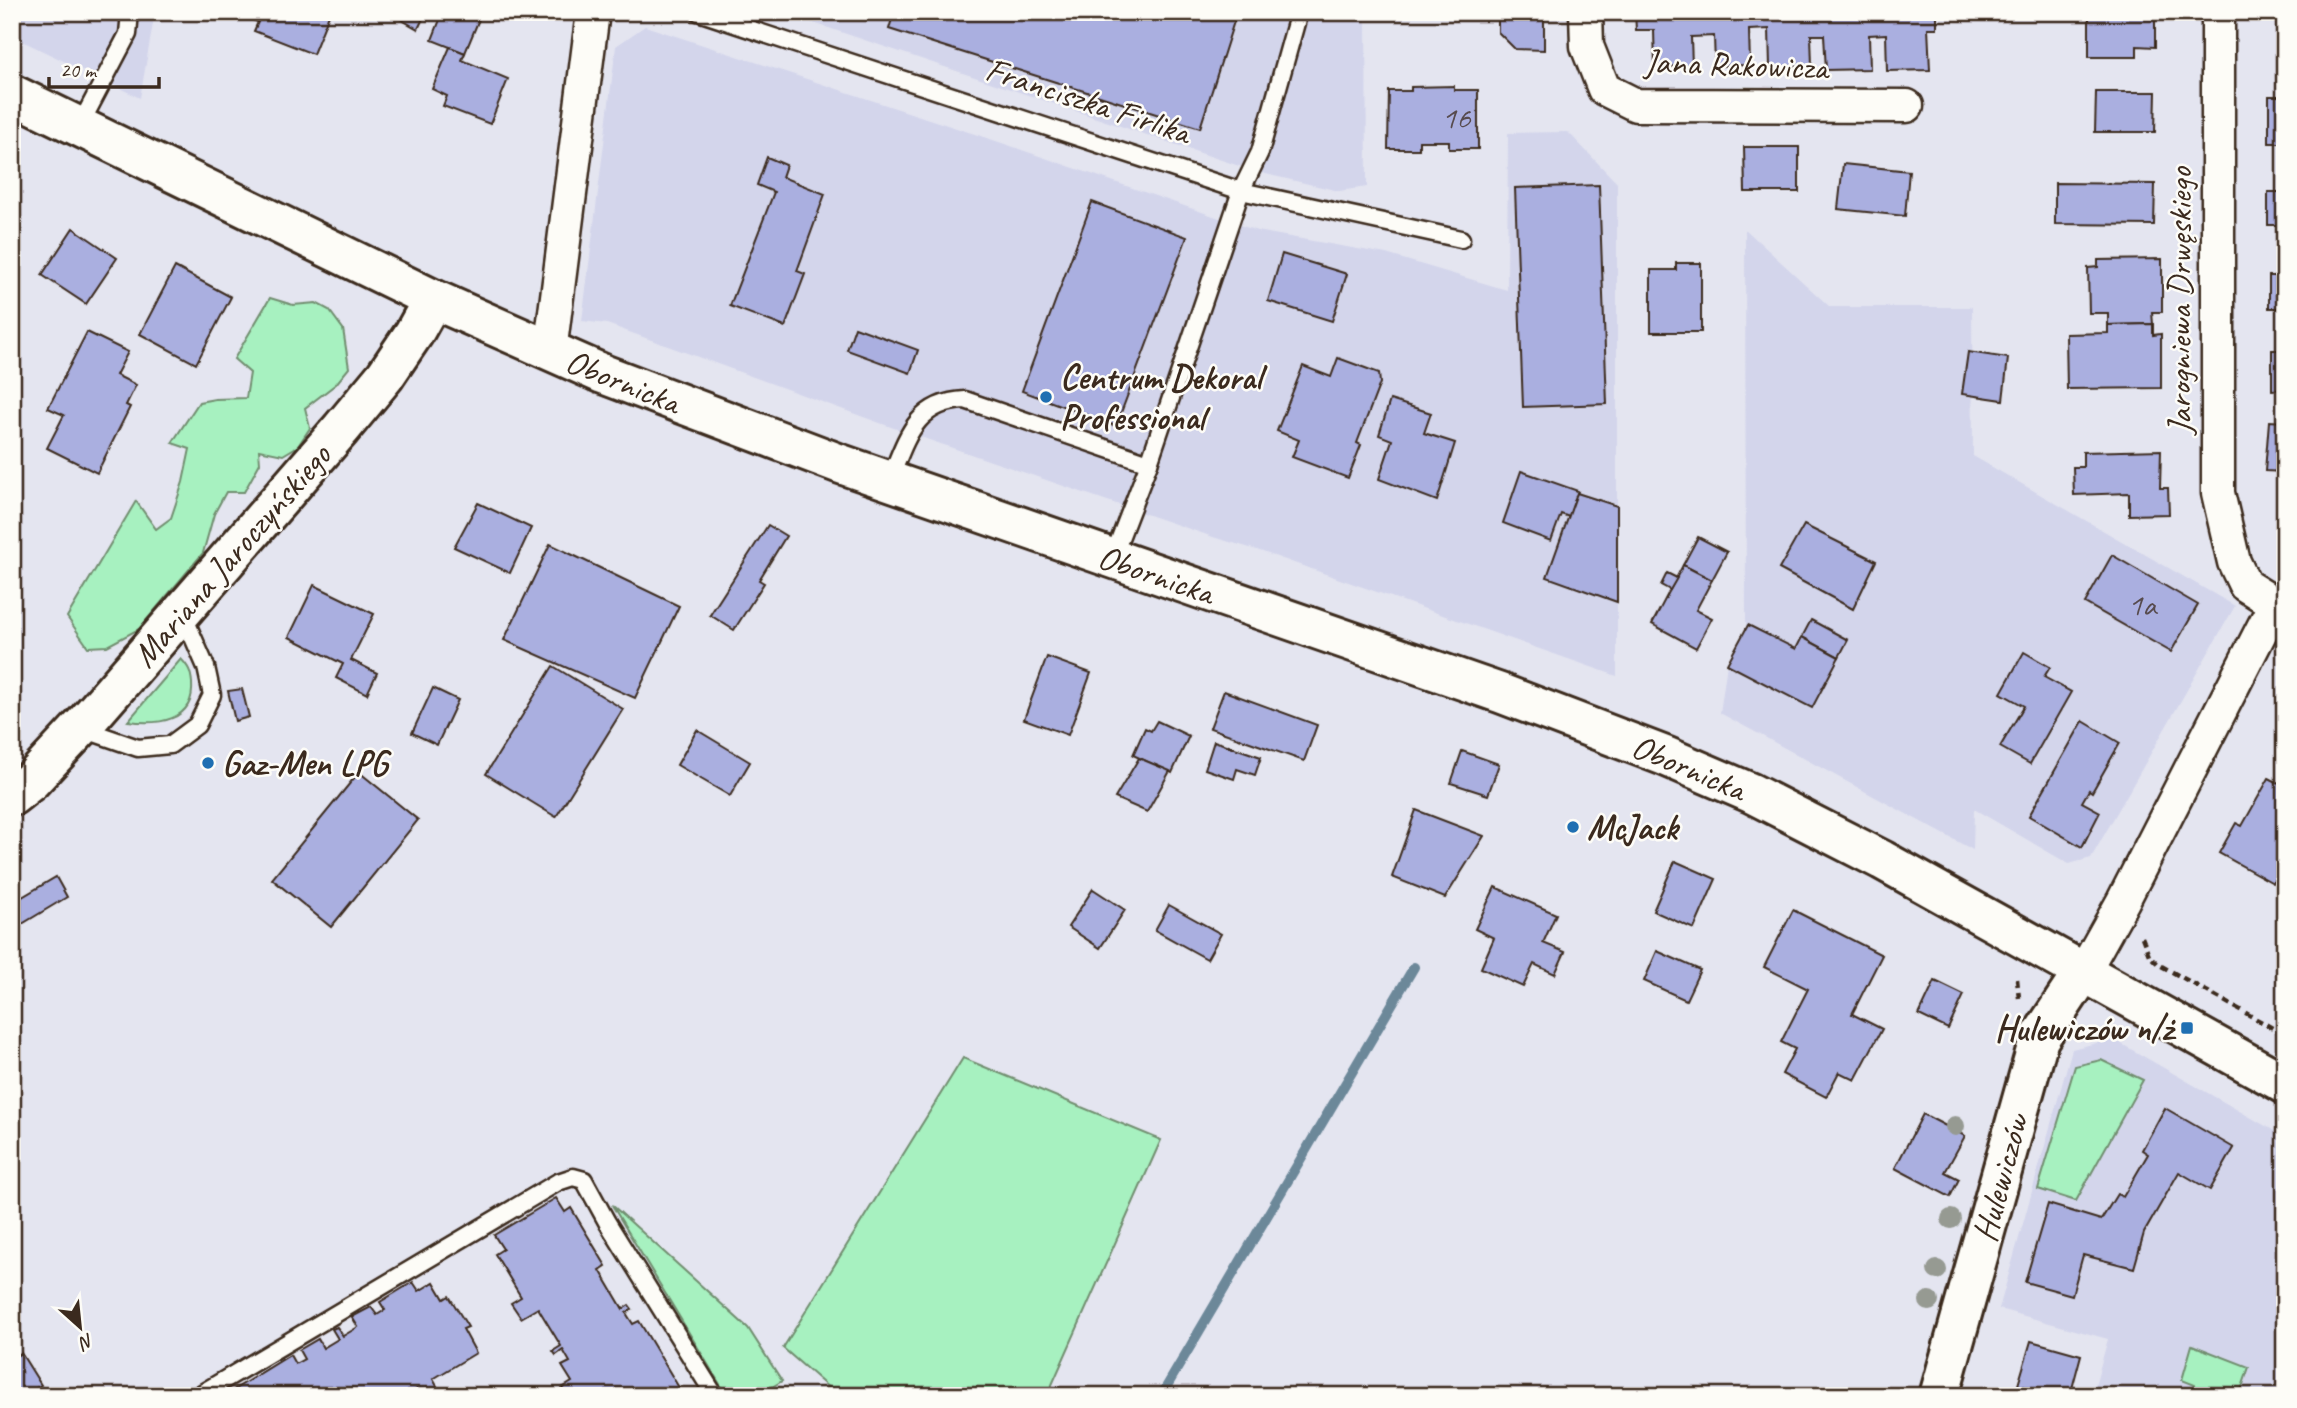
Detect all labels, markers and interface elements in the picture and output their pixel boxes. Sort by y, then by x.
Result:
street label: Jana Rakowicza [1642,39,1831,90]
scale bar [49,46,159,90]
street label: Franciszka Firlika [980,46,1198,155]
text: 20 m [60,57,98,83]
house number: 16 [1442,97,1472,138]
street label: Jarogniewa Drwęskiego [2157,166,2202,437]
street label: Obornicka [559,338,689,426]
place label: Centrum Dekoral Professional [1060,355,1268,440]
marker: Centrum Dekoral Professional [1038,389,1054,405]
street label: Mariana Jaroczyńskiego [122,433,342,676]
street label: Obornicka [1092,534,1222,616]
house number: 1a [2128,584,2158,625]
street label: Obornicka [1625,723,1755,813]
place label: Gaz-Men LPG [222,741,392,786]
marker: Gaz-Men LPG [200,755,216,771]
place label: McJack [1587,805,1680,850]
marker: McJack [1565,819,1581,835]
place label: Hulewiczów n/ż [1995,1006,2177,1051]
marker: Hulewiczów n/ż [2179,1020,2195,1036]
street label: Hulewiczów [1962,1107,2040,1246]
north arrow [46,1292,116,1362]
text: N [74,1328,98,1356]

